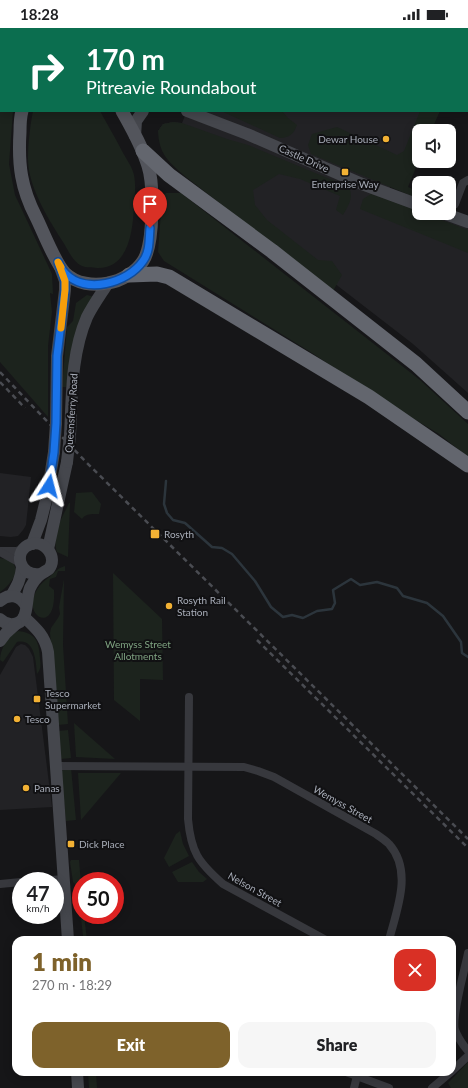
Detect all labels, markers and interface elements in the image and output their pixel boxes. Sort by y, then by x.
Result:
text: 18:28 [20,5,59,23]
text: 170 m [86,42,165,76]
icon: right [20,44,72,96]
text: Pitreavie Roundabout [86,76,256,98]
map controls [412,124,456,220]
button: sound [412,124,456,168]
place label: Dewar House [318,133,378,145]
marker: Dewar House [381,134,391,144]
street label: Castle Drive [277,142,331,174]
marker: Enterprise Way [340,167,350,177]
button: layers [412,176,456,220]
place label: Enterprise Way [311,178,379,190]
pin [133,187,167,228]
icon: arrive [139,193,161,215]
street label: Queensferry Road [62,373,80,453]
position arrow [28,465,70,507]
marker: Rosyth [149,528,161,540]
place label: Rosyth [164,528,194,540]
place label: Rosyth Rail Station [177,594,226,618]
marker: Rosyth Rail Station [164,601,174,611]
park label: Wemyss Street Allotments [105,638,171,662]
place label: Tesco Supermarket [45,687,101,711]
marker: Tesco Supermarket [32,694,42,704]
place label: Tesco [25,713,50,725]
marker: Tesco [12,714,22,724]
place label: Panas [34,782,60,794]
marker: Panas [21,783,31,793]
street label: Wemyss Street [311,783,375,825]
place label: Dick Place [79,838,125,850]
marker: Dick Place [66,839,76,849]
street label: Nelson Street [226,869,284,909]
speed limit sign: 50 [72,872,124,924]
text: 47 [26,881,50,905]
text: km/h [26,902,50,914]
text: 1 min [32,947,92,976]
button: close [394,949,436,991]
text: 270 m · 18:29 [32,977,112,993]
button: Exit [32,1022,230,1068]
button: Share [238,1022,436,1068]

